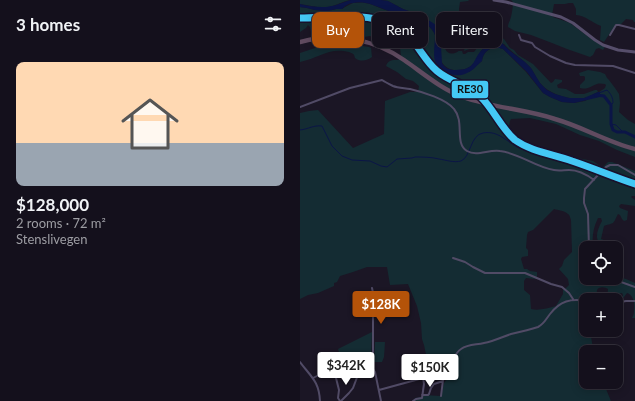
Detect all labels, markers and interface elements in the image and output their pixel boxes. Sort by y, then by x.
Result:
chip: Buy [312,12,364,48]
chip: Rent [372,12,428,48]
chip: Filters [436,12,502,48]
icon: filters [262,13,284,35]
text: 3 homes [16,14,80,35]
line badge: RE30 [451,80,489,99]
text: RE30 [457,82,484,95]
icon: home [114,88,186,160]
text: $128,000 [16,194,89,215]
text: 2 rooms · 72 m² [16,215,106,231]
text: Stenslivegen [16,231,88,247]
map controls [579,241,623,389]
button: locate [579,241,623,285]
pin: $128K [353,291,409,325]
button: + [579,293,623,337]
text: $128K [361,296,401,312]
button: − [579,345,623,389]
pin: $342K [318,352,374,386]
pin: $150K [402,354,458,388]
text: $342K [326,357,366,373]
text: $150K [410,359,450,375]

